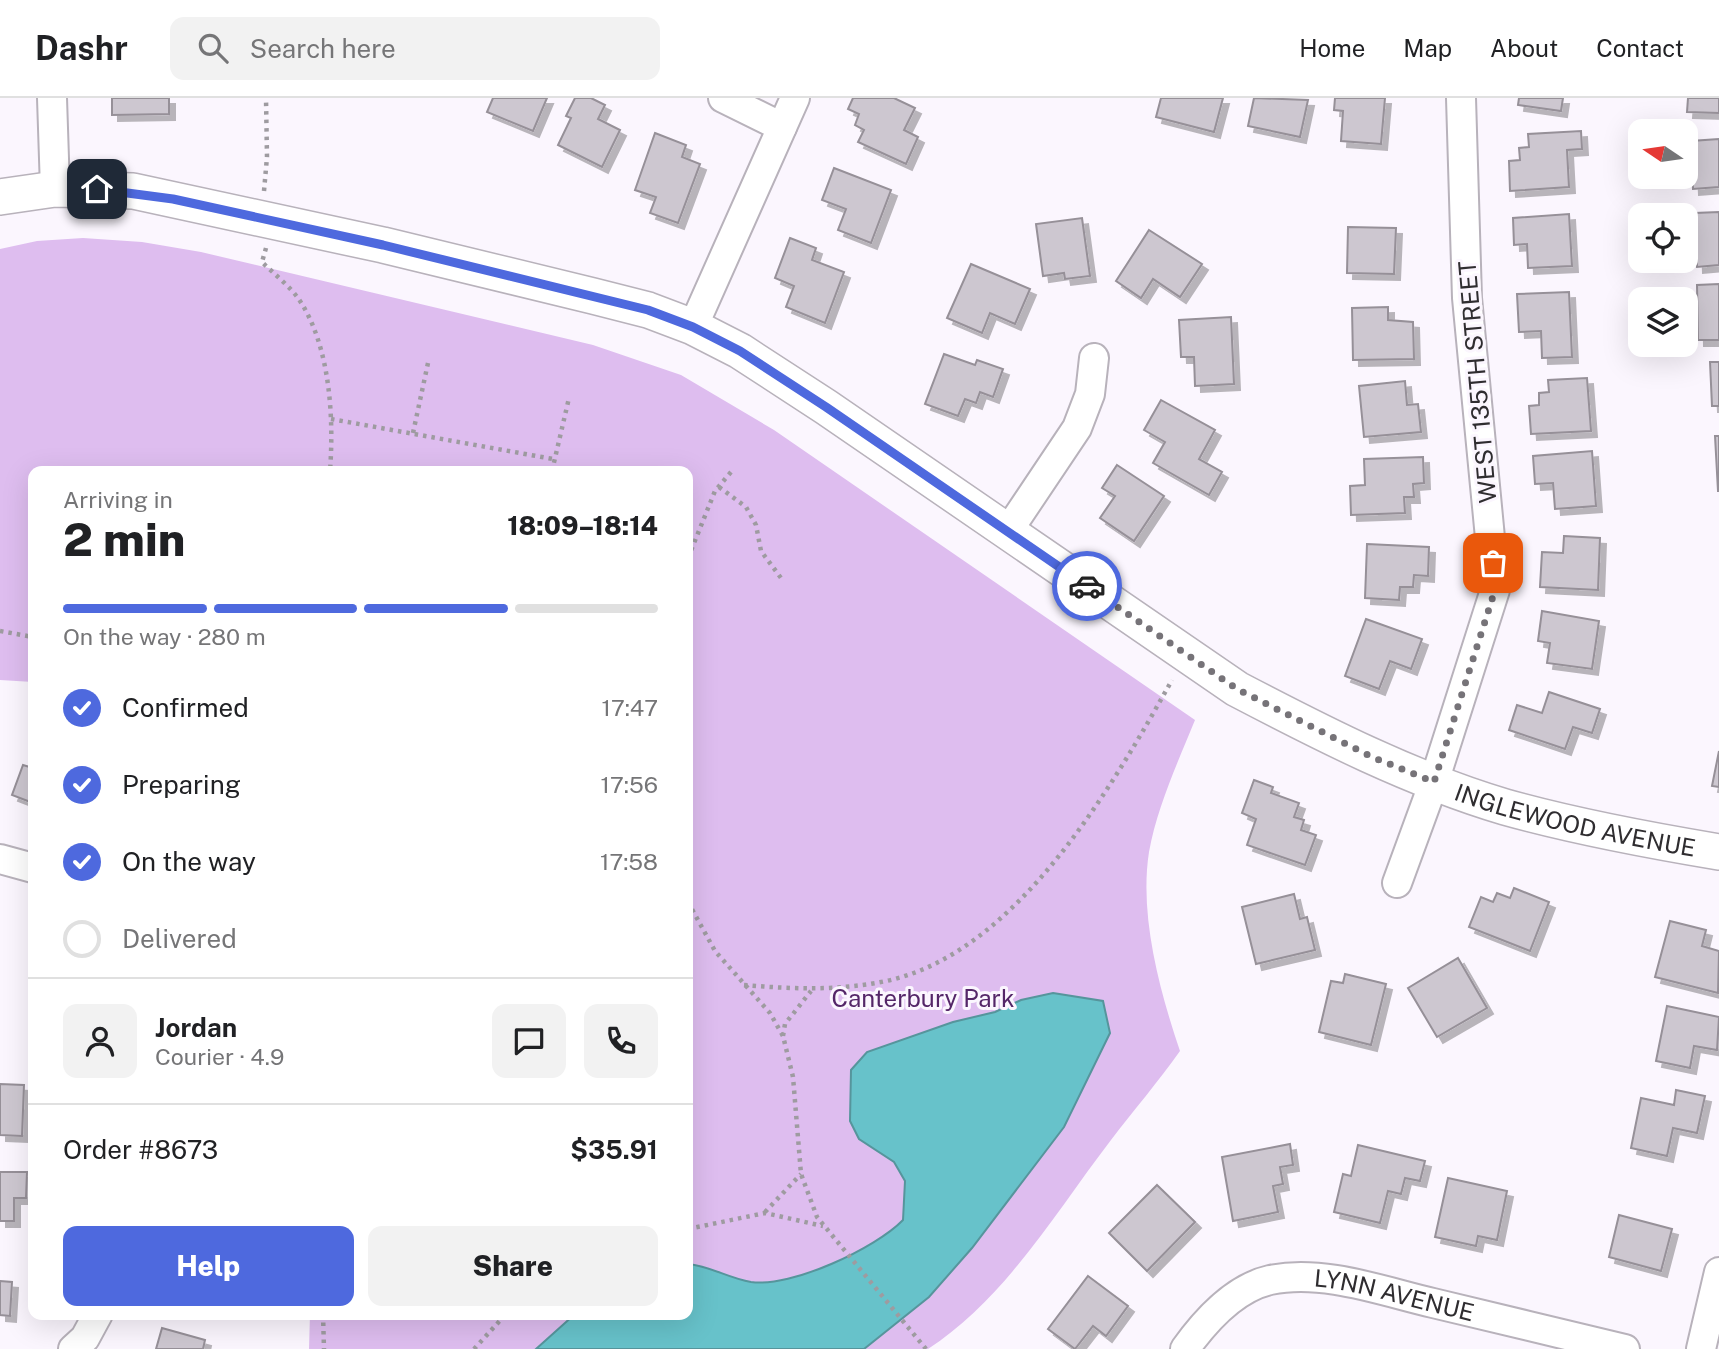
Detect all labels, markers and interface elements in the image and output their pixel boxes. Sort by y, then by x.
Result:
search box [170,17,660,80]
text: Dashr [35,29,128,67]
icon: search [194,29,232,67]
text: Search here [250,33,396,64]
text: Home [1299,34,1365,62]
text: Map [1403,34,1452,62]
text: About [1490,34,1558,62]
text: Contact [1596,34,1684,62]
north arrow [1628,119,1698,189]
map controls [1628,119,1698,357]
pin [67,159,127,219]
icon: home [78,170,116,208]
button: locate [1628,203,1698,273]
street label: WEST 135TH STREET [1452,260,1502,504]
button: layers [1628,287,1698,357]
text: Arriving in [63,486,173,513]
text: 18:09–18:14 [507,510,658,541]
text: 2 min [63,512,185,566]
pin [1463,533,1523,593]
icon: bag [1474,544,1512,582]
courier [1052,551,1122,621]
icon: car [1068,567,1106,605]
text: On the way · 280 m [63,623,266,650]
icon: check [63,689,101,727]
text: Confirmed [122,692,249,723]
text: 17:47 [602,694,658,721]
icon: check [63,766,101,804]
text: Preparing [122,769,241,800]
text: 17:56 [601,771,658,798]
street label: INGLEWOOD AVENUE [1451,778,1698,862]
icon: check [63,843,101,881]
text: On the way [122,846,256,877]
text: 17:58 [600,848,658,875]
text: Delivered [122,923,237,954]
park label: Canterbury Park [832,984,1014,1012]
button: person [63,1004,137,1078]
button: chat [492,1004,566,1078]
button: phone [584,1004,658,1078]
text: Jordan [155,1012,237,1043]
text: Courier · 4.9 [155,1043,284,1070]
text: Order #8673 [63,1134,218,1165]
text: $35.91 [570,1134,658,1165]
button: Help [63,1226,354,1306]
button: Share [368,1226,658,1306]
street label: LYNN AVENUE [1313,1263,1477,1326]

